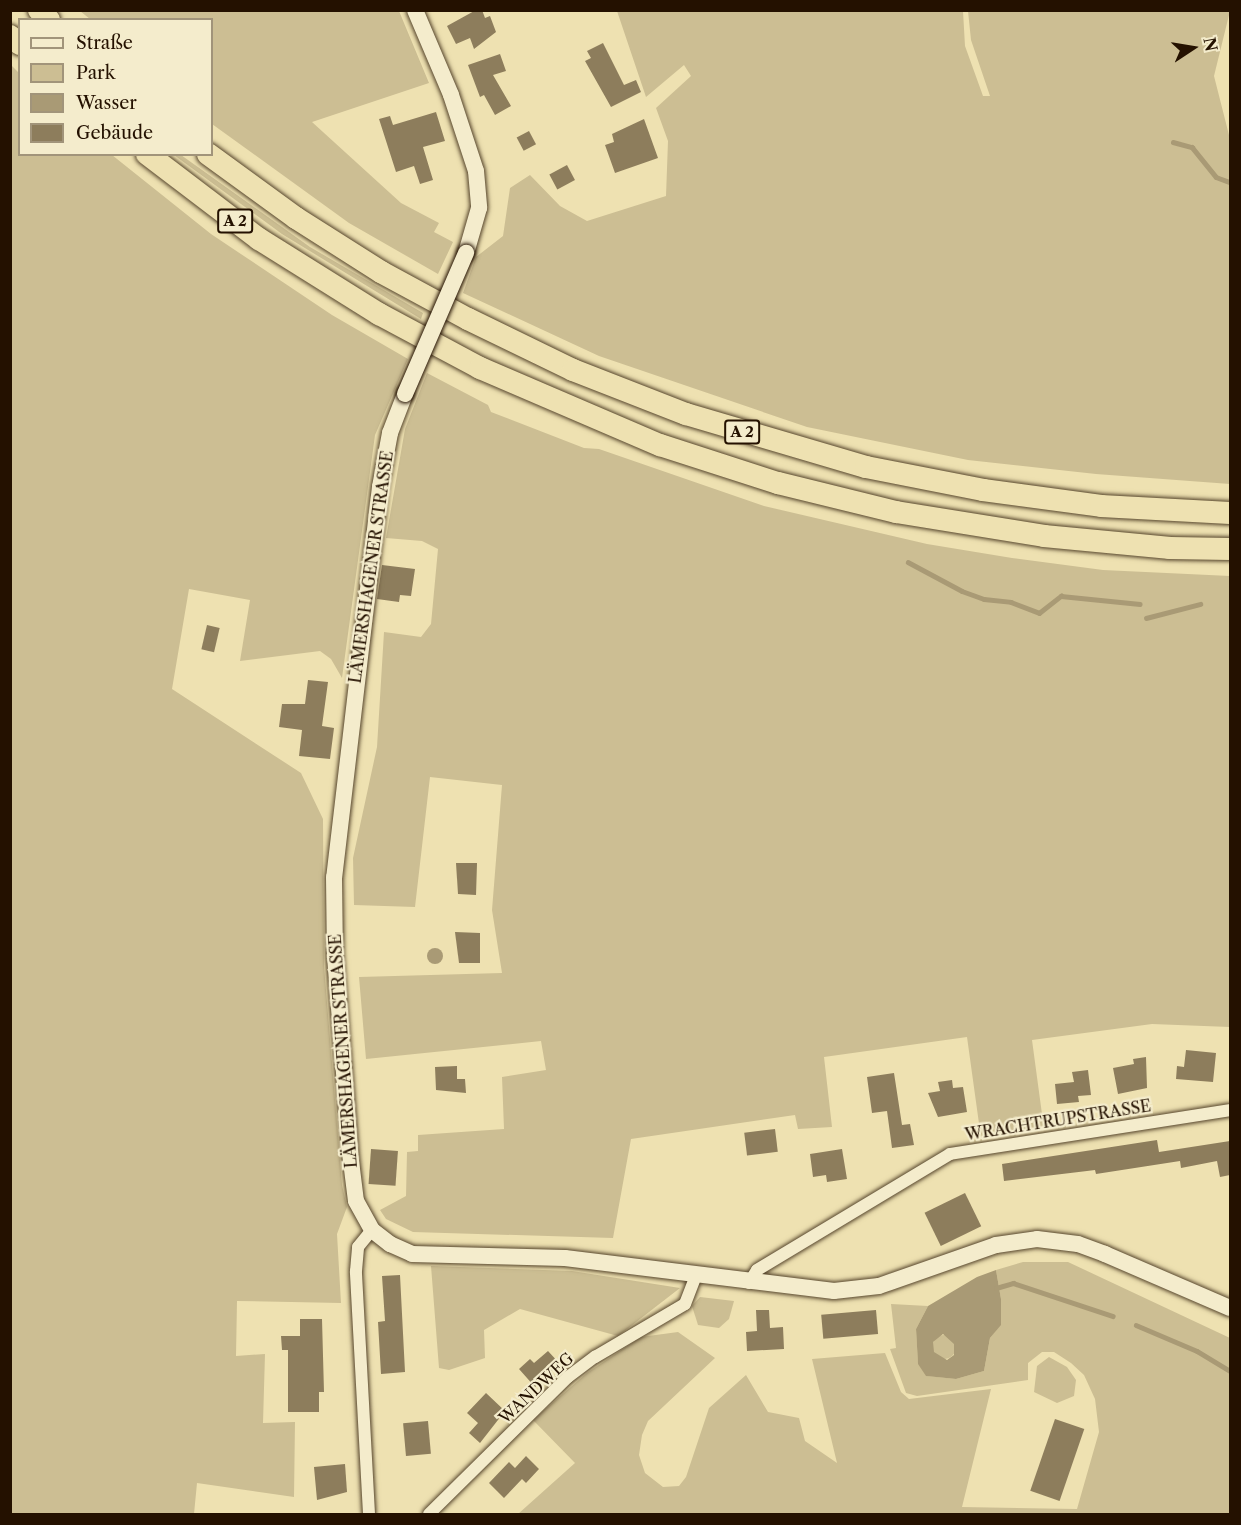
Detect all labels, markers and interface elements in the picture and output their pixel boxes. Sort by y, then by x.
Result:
legend [18,18,213,156]
north arrow [1163,18,1223,78]
text: Straße [76,32,133,54]
text: N [1199,35,1222,53]
text: Park [76,62,115,84]
text: Wasser [76,92,137,114]
text: Gebäude [76,122,153,144]
road number: A 2 [216,209,254,233]
road number: A 2 [722,420,762,444]
street label: LÄMERSHAGENER STRASSE [345,449,397,685]
street label: LÄMERSHAGENER STRASSE [325,933,361,1169]
street label: WRACHTRUPSTRASSE [963,1096,1153,1144]
street label: WANDWEG [495,1349,577,1427]

